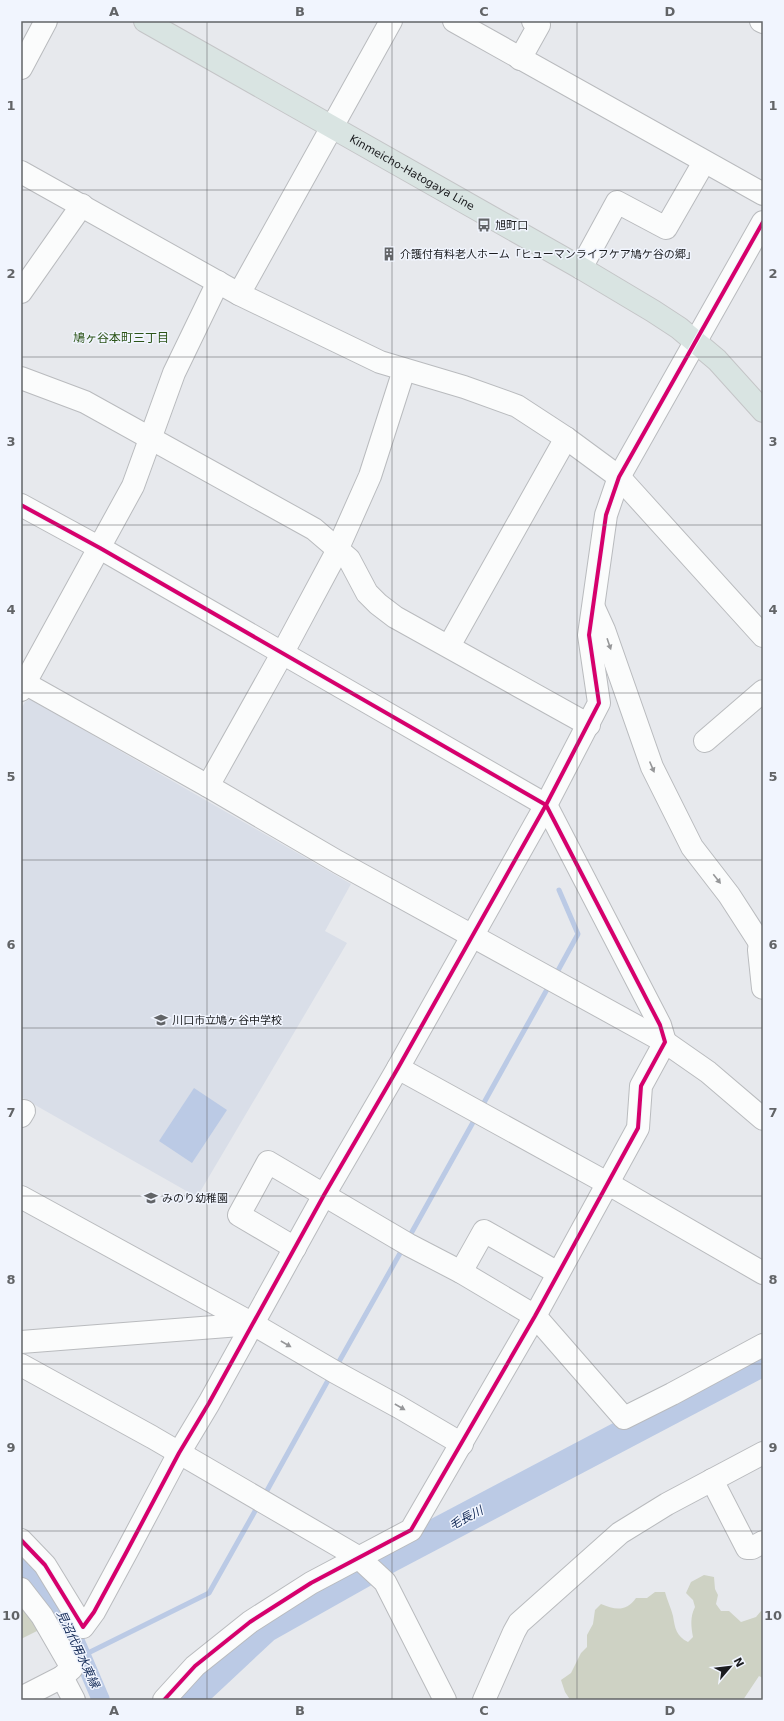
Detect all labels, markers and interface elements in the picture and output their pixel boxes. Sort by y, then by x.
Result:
text: A [109,4,119,19]
text: B [295,4,305,19]
text: C [479,4,489,19]
text: D [665,4,676,19]
text: 1 [6,98,16,113]
text: 1 [768,98,778,113]
street label: Kinmeicho-Hatogaya Line [347,132,477,213]
bus stop icon: 旭町口 [476,217,492,233]
place label: 旭町口 [495,219,528,232]
building icon: 介護付有料老人ホーム「ヒューマンライフケア鳩ケ谷の郷」 [381,246,397,262]
place label: 介護付有料老人ホーム「ヒューマンライフケア鳩ケ谷の郷」 [400,248,697,261]
text: 2 [6,266,16,281]
text: 2 [768,266,778,281]
district label: 鳩ヶ谷本町三丁目 [73,331,169,345]
text: 3 [6,434,16,449]
text: 3 [768,434,778,449]
text: 4 [6,602,16,617]
text: 4 [768,602,778,617]
one-way arrow [606,639,612,651]
one-way arrow [650,761,656,773]
text: 5 [6,769,16,784]
text: 5 [768,769,778,784]
one-way arrow [712,873,721,884]
text: 6 [6,937,16,952]
text: 6 [768,937,778,952]
school or university icon: 川口市立鳩ヶ谷中学校 [153,1012,169,1028]
place label: 川口市立鳩ヶ谷中学校 [172,1014,282,1027]
text: 7 [6,1105,16,1120]
text: 7 [768,1105,778,1120]
school or university icon: みのり幼稚園 [143,1190,159,1206]
place label: みのり幼稚園 [162,1192,228,1205]
text: 8 [6,1272,16,1287]
text: 8 [768,1272,778,1287]
one-way arrow [280,1340,292,1347]
one-way arrow [394,1404,406,1411]
text: 9 [6,1440,16,1455]
text: 9 [768,1440,778,1455]
water label: 毛長川 [447,1502,487,1533]
text: 10 [2,1608,20,1623]
water label: 見沼代用水東縁 [54,1608,103,1692]
text: 10 [764,1608,782,1623]
north arrow [710,1647,750,1687]
text: N [730,1655,746,1670]
text: A [109,1703,119,1718]
text: B [295,1703,305,1718]
text: C [479,1703,489,1718]
text: D [665,1703,676,1718]

